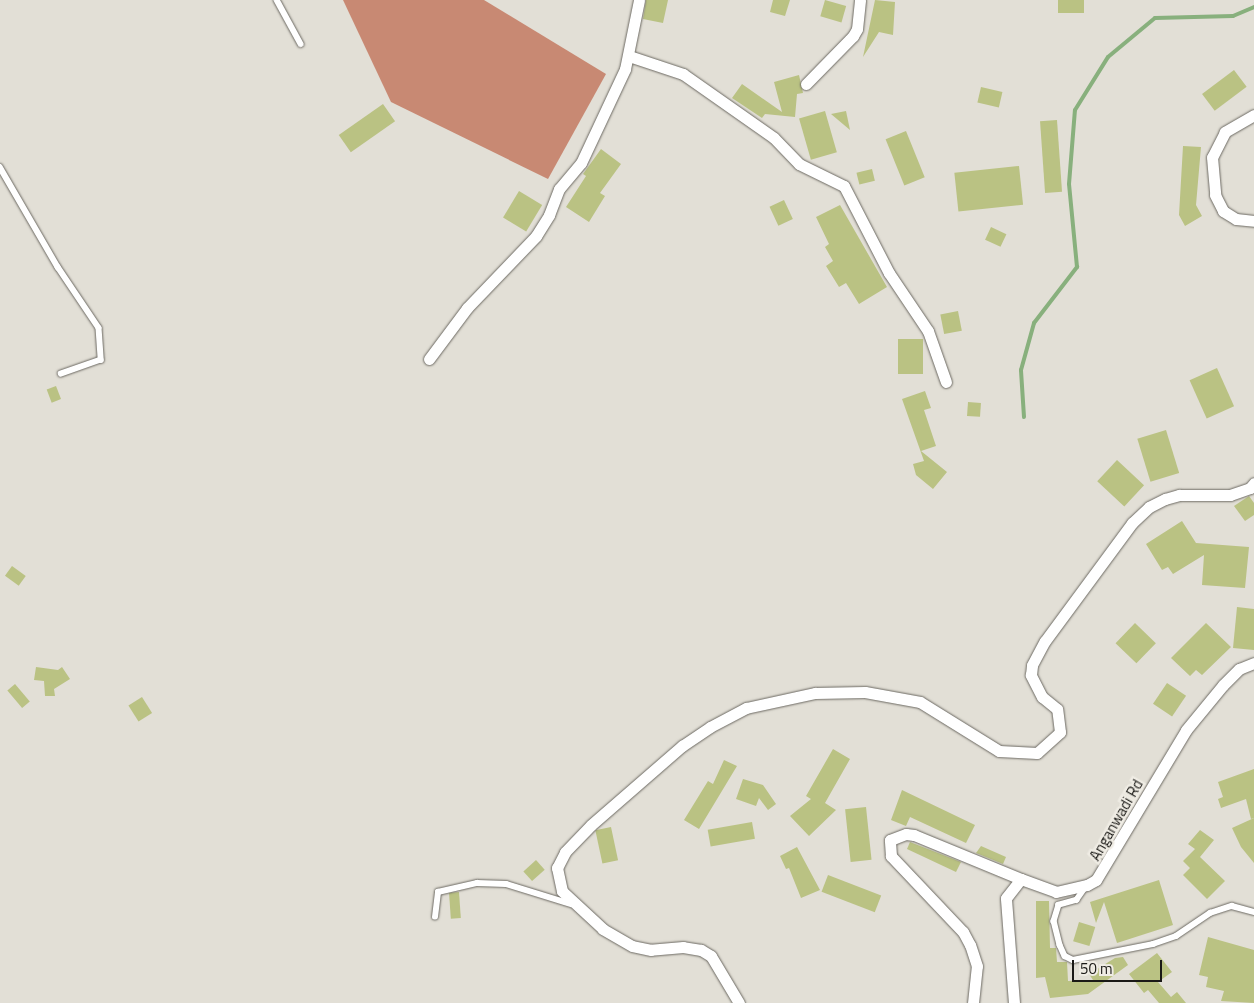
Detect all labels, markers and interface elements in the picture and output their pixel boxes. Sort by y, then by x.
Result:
street label: Anganwadi Rd [1086,776,1146,864]
scale bar [1074,950,1164,982]
text: 50 m [1080,957,1113,980]

